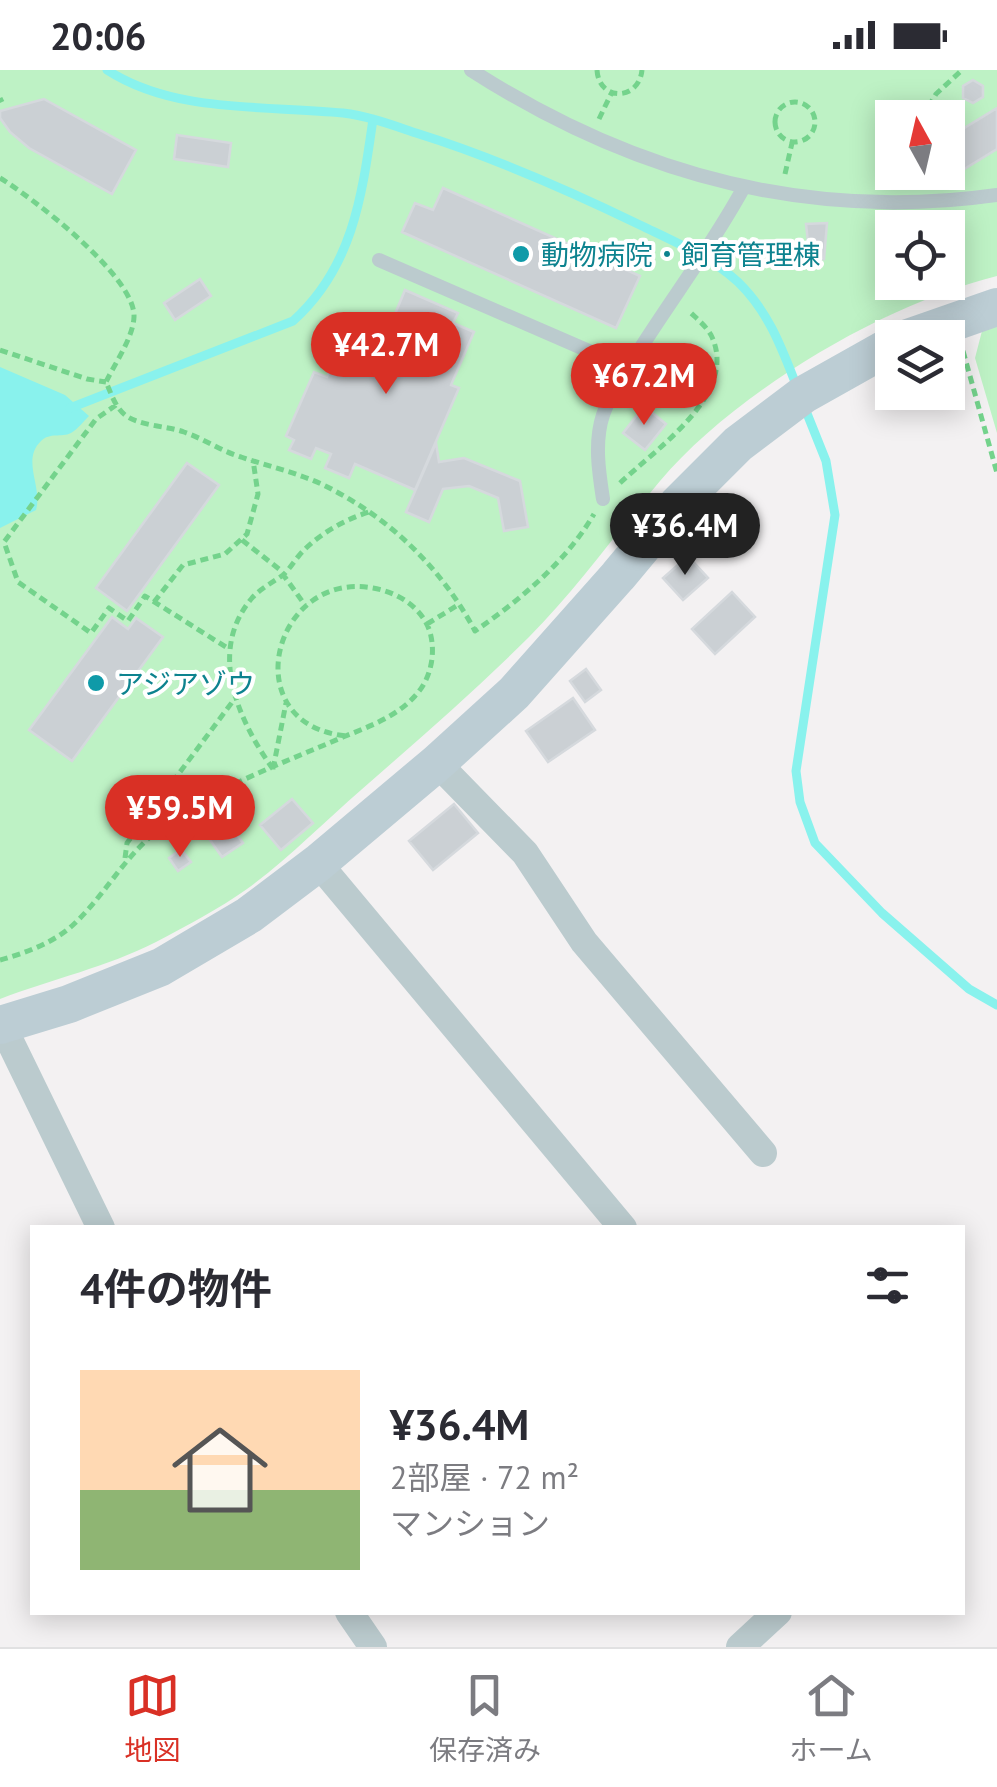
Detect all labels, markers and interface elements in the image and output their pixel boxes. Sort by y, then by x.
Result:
text: 20:06 [50,11,146,60]
north arrow [875,100,965,190]
map controls [875,100,965,410]
button: locate [875,210,965,300]
place label: 動物病院・飼育管理棟 [541,236,821,273]
marker: 動物病院・飼育管理棟 [510,243,532,265]
pin: ¥42.7M [305,312,467,397]
button: layers [875,320,965,410]
text: ¥42.7M [333,323,439,365]
pin: ¥67.2M [563,343,725,428]
text: ¥67.2M [593,354,695,396]
pin: ¥36.4M [604,493,766,578]
text: ¥36.4M [632,504,738,546]
place label: アジアゾウ [116,665,255,702]
marker: アジアゾウ [85,672,107,694]
pin: ¥59.5M [99,775,261,860]
text: ¥59.5M [127,786,233,828]
icon: filters [860,1258,915,1313]
text: 4件の物件 [80,1261,272,1316]
text: ¥36.4M [390,1397,529,1452]
icon: home [160,1410,280,1530]
text: 2部屋 · 72 m² [390,1456,579,1498]
text: マンション [390,1502,550,1544]
tab: 地図 [124,1668,180,1768]
tab: 保存済み [429,1668,541,1768]
tab: ホーム [790,1668,873,1768]

